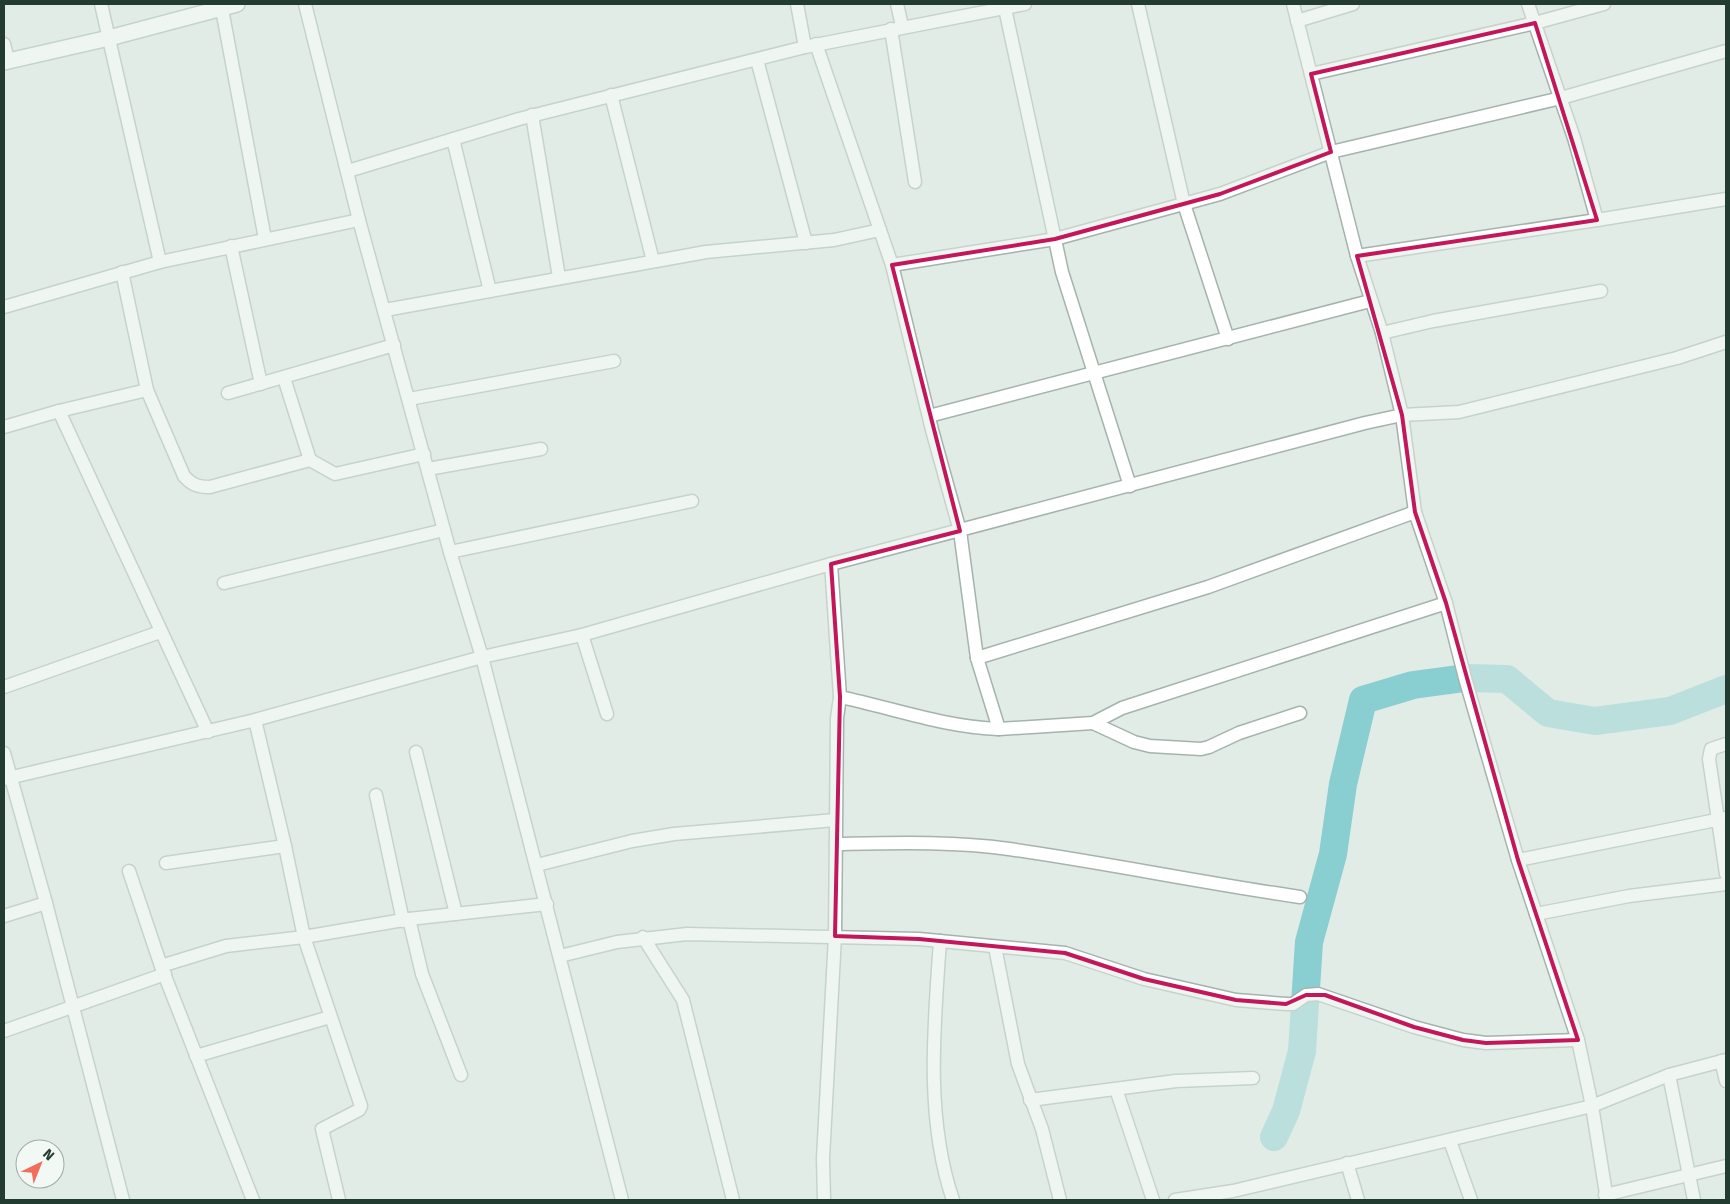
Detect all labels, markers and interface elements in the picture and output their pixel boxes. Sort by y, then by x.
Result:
north arrow [15,1139,65,1189]
text: N [39,1145,58,1164]

